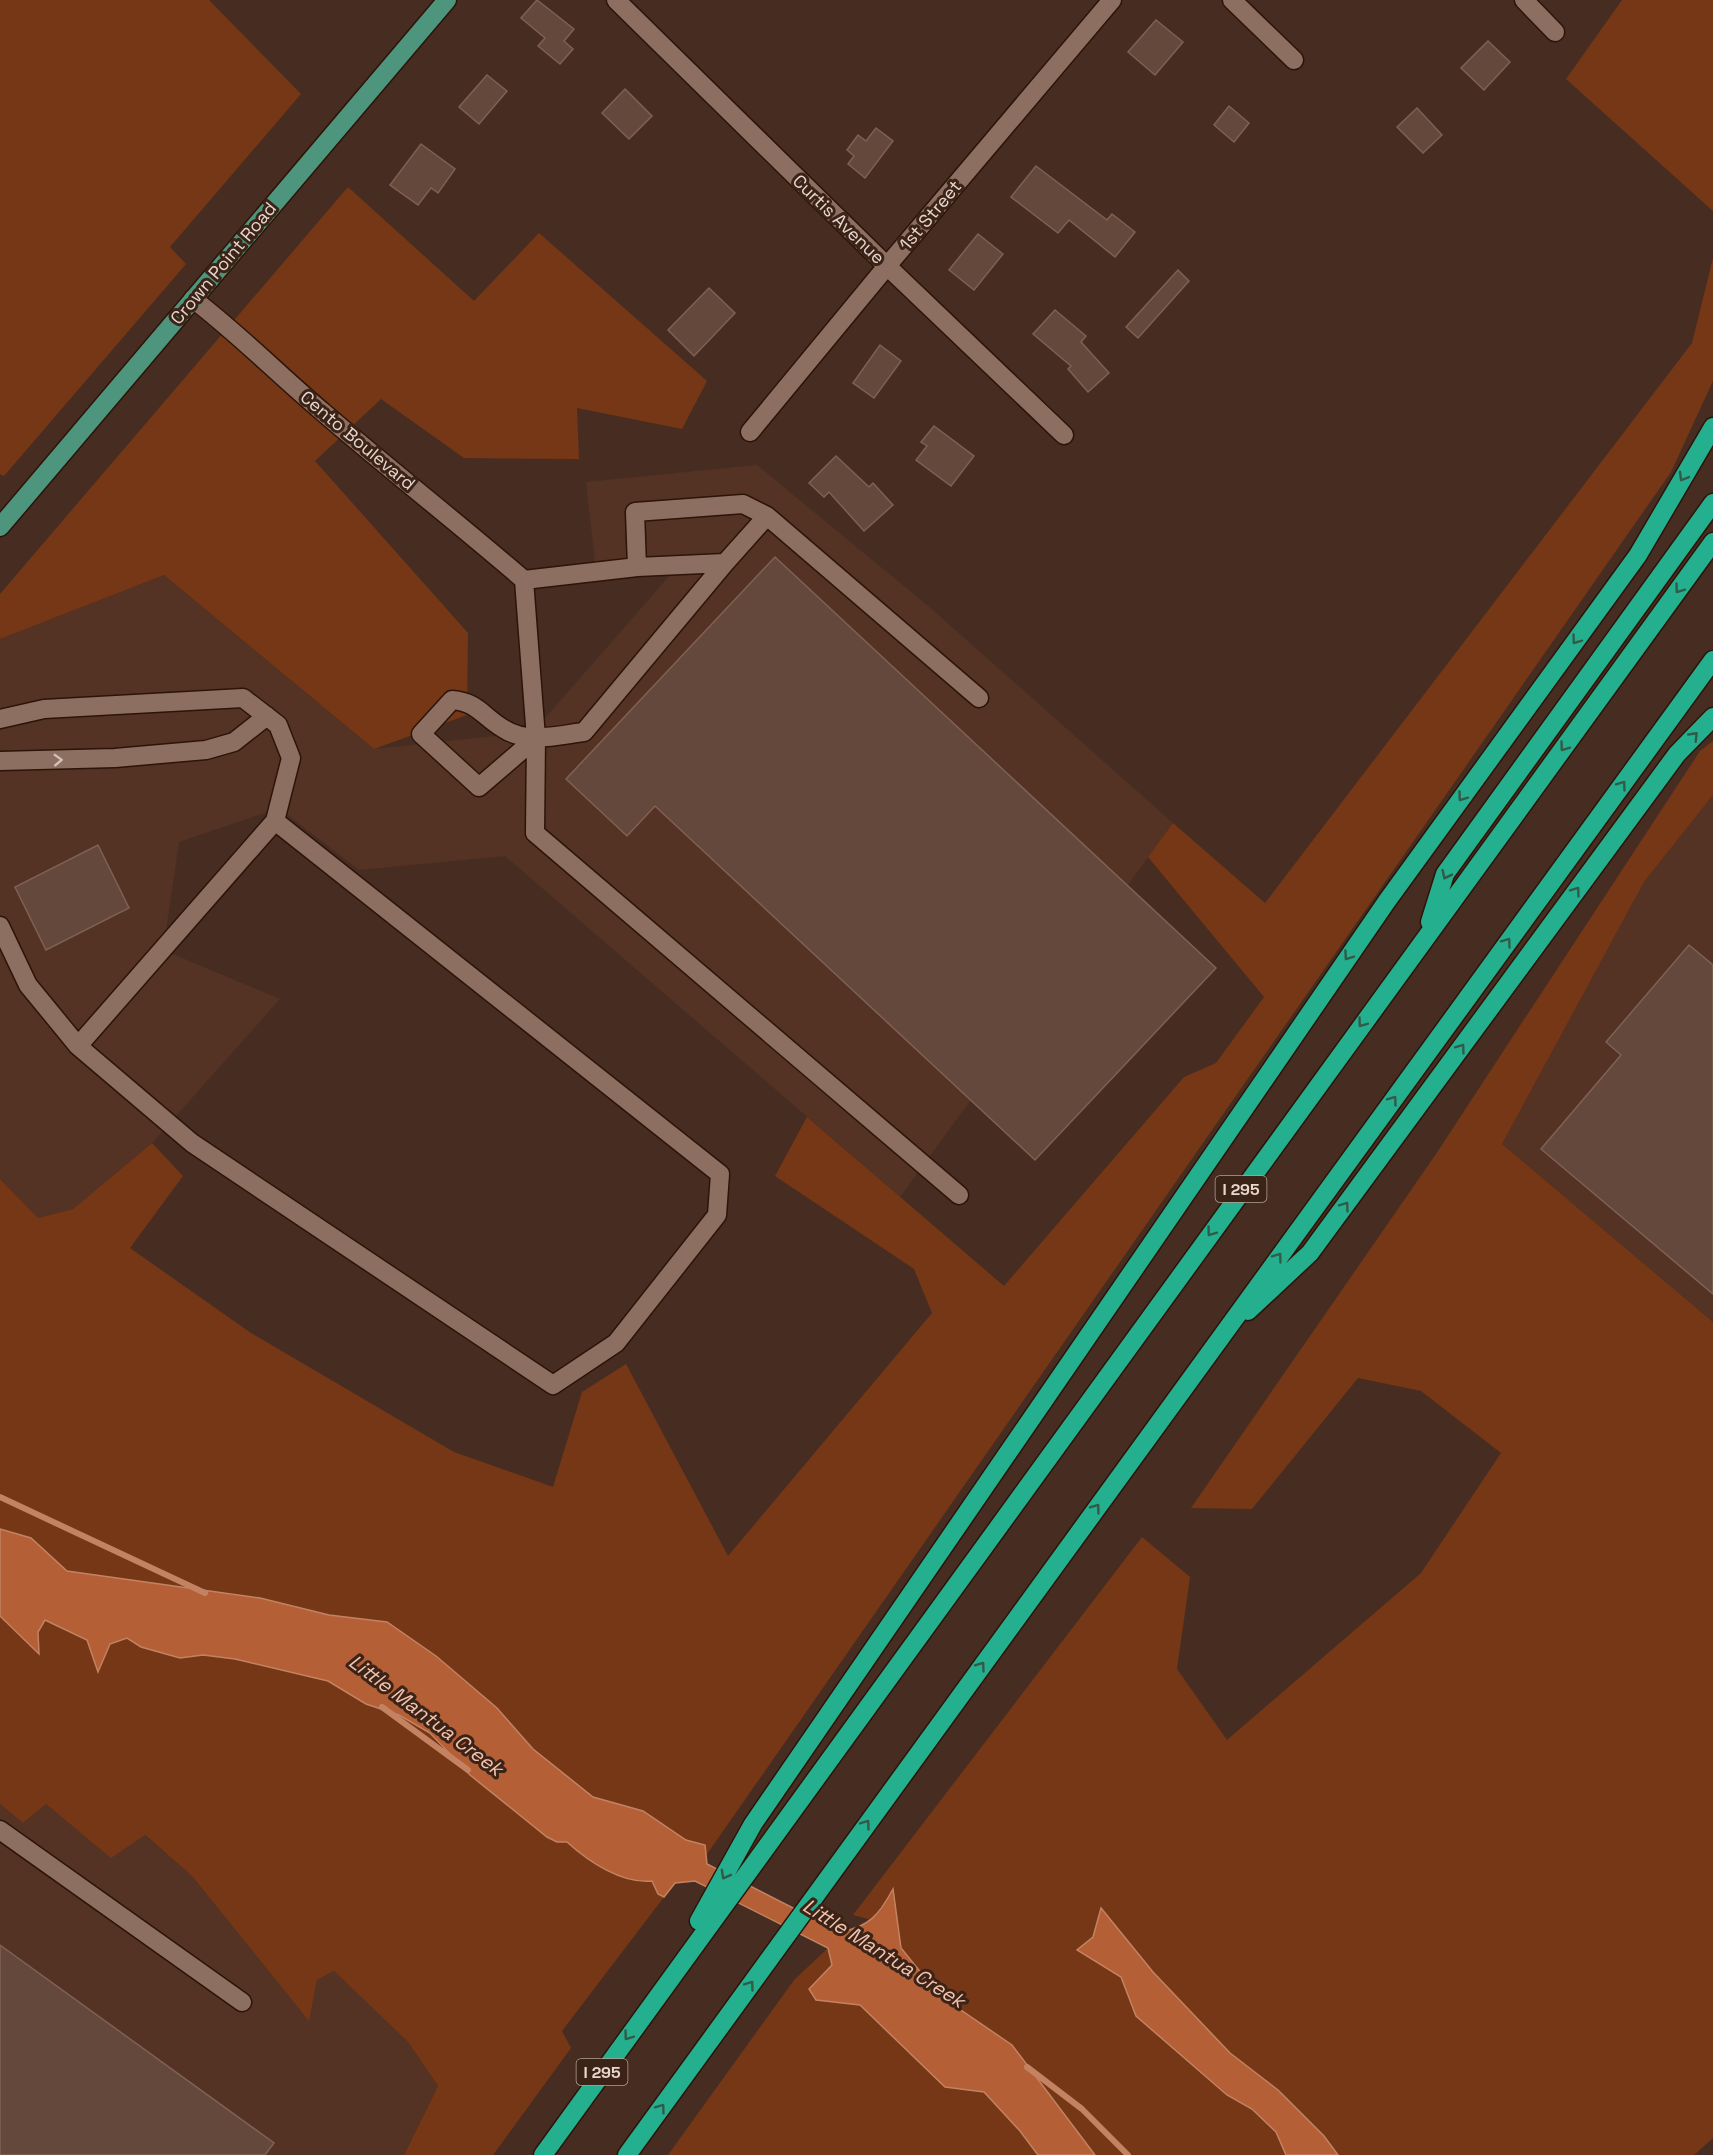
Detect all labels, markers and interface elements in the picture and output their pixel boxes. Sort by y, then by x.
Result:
street label: Curtis Avenue [788,169,890,269]
street label: 1st Street [894,175,966,255]
street label: Crown Point Road [165,197,281,329]
street label: Cento Boulevard [296,385,420,495]
one-way arrow [1679,471,1691,481]
one-way arrow [1675,583,1686,594]
one-way arrow [1572,633,1583,644]
one-way arrow [1687,733,1698,744]
one-way arrow [1560,740,1571,751]
one-way arrow [54,753,63,766]
one-way arrow [1615,780,1626,791]
one-way arrow [1458,791,1469,802]
one-way arrow [1442,868,1454,879]
one-way arrow [1569,887,1580,898]
one-way arrow [1500,938,1511,949]
one-way arrow [1344,950,1355,961]
one-way arrow [1358,1016,1369,1027]
one-way arrow [1454,1044,1465,1055]
one-way arrow [1385,1095,1396,1106]
road number: I 295 [1216,1176,1266,1202]
one-way arrow [1338,1201,1349,1212]
one-way arrow [1207,1225,1218,1236]
one-way arrow [1270,1253,1281,1264]
one-way arrow [1089,1504,1100,1515]
water label: Little Mantua Creek [344,1648,510,1783]
one-way arrow [974,1662,985,1673]
one-way arrow [859,1819,870,1830]
one-way arrow [720,1869,732,1880]
water label: Little Mantua Creek [798,1893,972,2015]
one-way arrow [743,1980,754,1991]
one-way arrow [624,2030,635,2041]
road number: I 295 [576,2059,628,2085]
one-way arrow [654,2103,665,2114]

